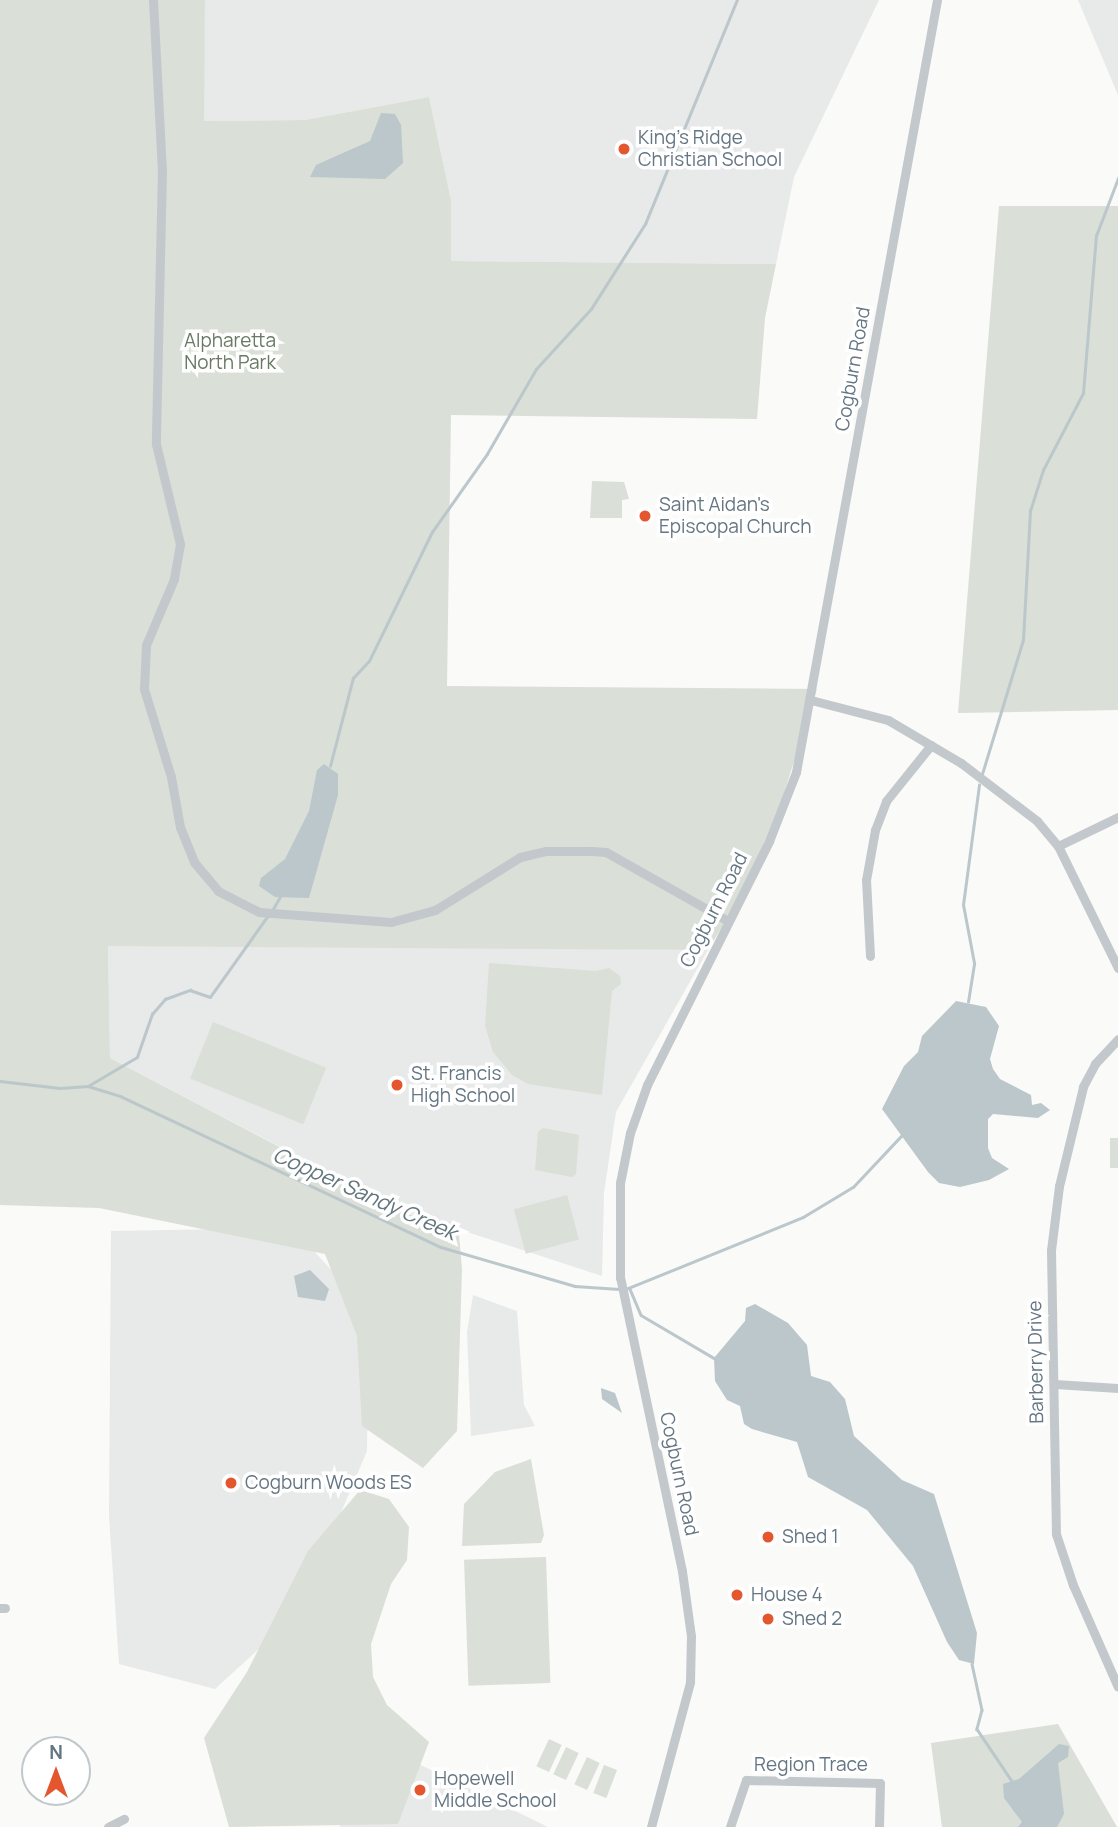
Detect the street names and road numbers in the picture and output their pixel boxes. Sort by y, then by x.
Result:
street label: Cogburn Road [831,305,875,433]
street label: Cogburn Road [675,849,753,971]
street label: Barberry Drive [1024,1300,1048,1424]
street label: Cogburn Road [655,1410,703,1538]
street label: Region Trace [754,1754,868,1776]

